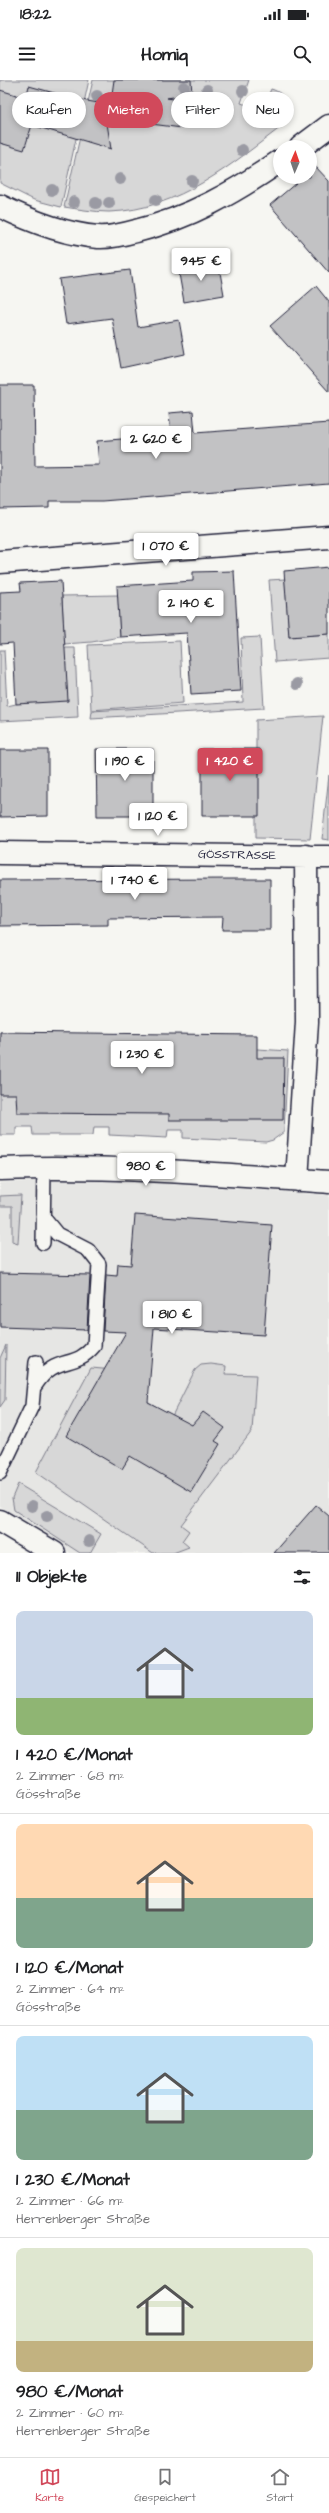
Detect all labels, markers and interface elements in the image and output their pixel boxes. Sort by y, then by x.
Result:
text: 18:22 [20,4,51,25]
text: Homiq [141,42,188,67]
icon: menu [16,43,38,65]
icon: search [291,43,313,65]
chip: Kaufen [12,92,86,128]
chip: Mieten [94,92,163,128]
chip: Filter [171,92,234,128]
chip: Neu [242,92,294,128]
north arrow [273,140,317,184]
map controls [273,140,317,184]
pin: 945 € [173,248,229,282]
text: 945 € [181,252,222,270]
pin: 2 620 € [119,426,193,460]
text: 2 620 € [130,430,182,448]
pin: 1 070 € [129,533,203,567]
text: 1 070 € [143,537,189,555]
pin: 2 140 € [154,590,228,624]
text: 2 140 € [168,594,214,612]
pin: 1 190 € [88,748,162,782]
pin: 1 420 € [193,748,267,782]
text: 1 190 € [105,752,145,770]
text: 1 420 € [207,752,253,770]
pin: 1 120 € [121,803,195,837]
text: 1 120 € [138,807,178,825]
street label: GÖSSTRASSE [198,846,276,864]
pin: 1 740 € [98,867,172,901]
text: 1 740 € [111,871,159,889]
pin: 1 230 € [105,1041,179,1075]
text: 1 230 € [120,1045,164,1063]
pin: 980 € [118,1153,174,1187]
text: 980 € [126,1157,166,1175]
pin: 1 810 € [135,1301,209,1335]
text: 1 810 € [152,1305,192,1323]
text: 11 Objekte [16,1565,87,1589]
icon: filters [291,1566,313,1588]
icon: home [129,1637,201,1709]
text: 1 420 €/Monat [16,1743,133,1767]
text: 2 Zimmer · 68 m² [16,1767,124,1785]
text: Gösstraße [16,1785,81,1803]
icon: home [129,1850,201,1922]
text: 1 120 €/Monat [16,1956,123,1980]
text: 2 Zimmer · 64 m² [16,1980,125,1998]
text: Gösstraße [16,1998,81,2016]
icon: home [129,2062,201,2134]
text: 1 230 €/Monat [16,2168,130,2192]
text: 2 Zimmer · 66 m² [16,2192,124,2210]
text: Herrenberger Straße [16,2210,150,2228]
icon: home [129,2274,201,2346]
text: 980 €/Monat [16,2380,123,2404]
text: 2 Zimmer · 60 m² [16,2404,124,2422]
text: Herrenberger Straße [16,2422,150,2440]
tab: Karte [35,2466,64,2505]
tab: Gespeichert [134,2466,196,2505]
tab: Start [266,2466,294,2505]

